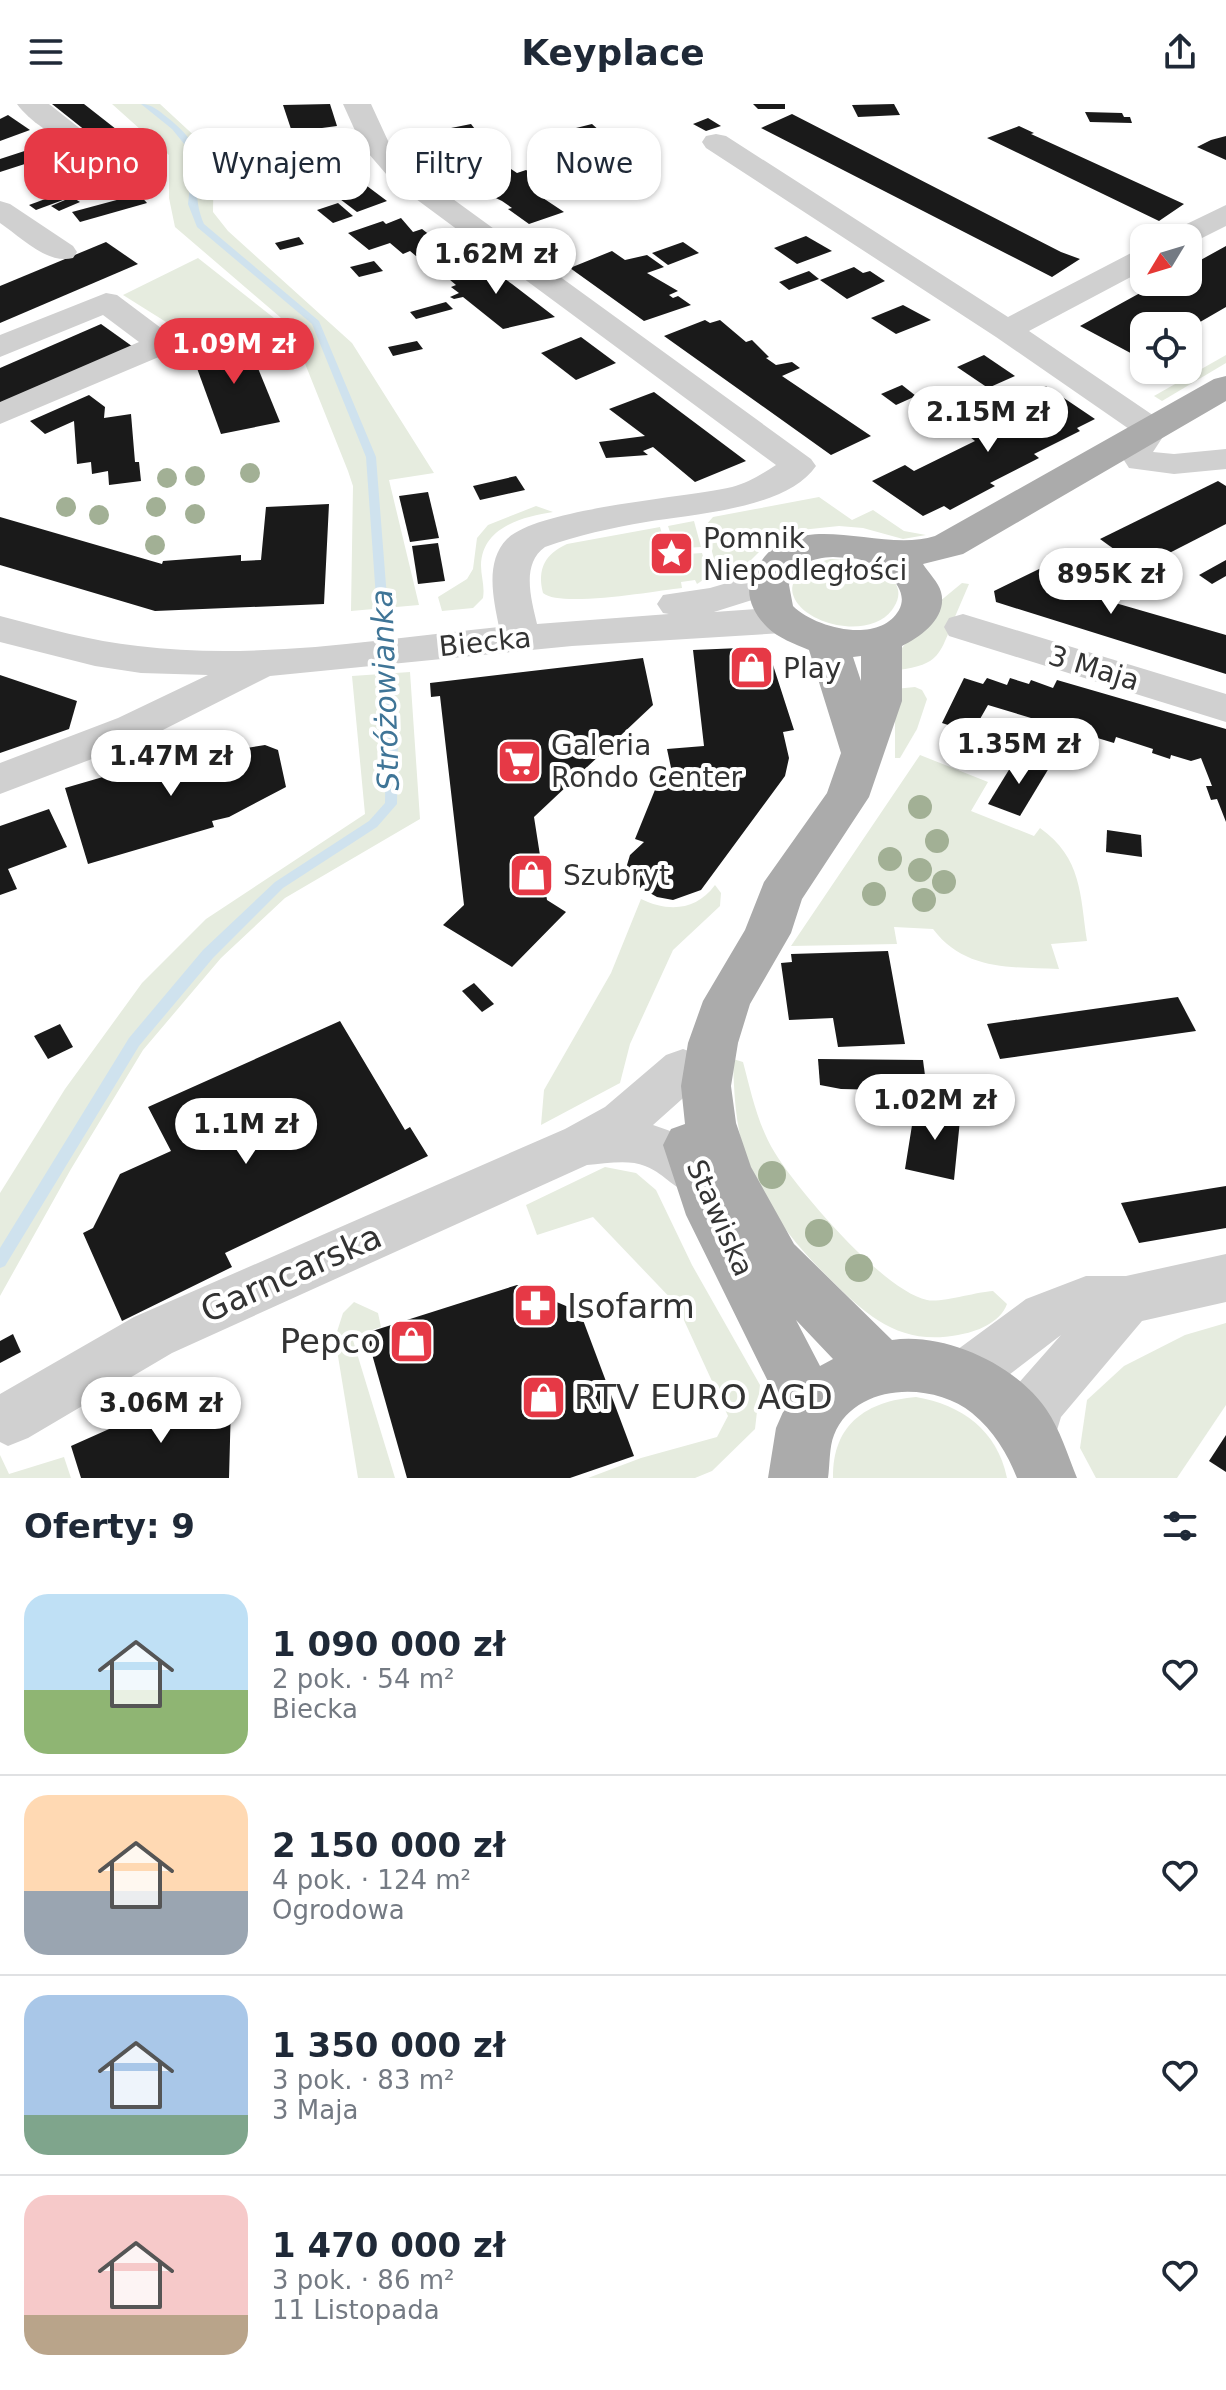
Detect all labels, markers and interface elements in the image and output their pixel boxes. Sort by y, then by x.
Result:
icon: menu [24,30,68,74]
icon: share [1158,30,1202,74]
text: Keyplace [521,32,705,73]
chip: Kupno [24,128,167,200]
chip: Wynajem [183,128,370,200]
chip: Filtry [386,128,511,200]
chip: Nowe [527,128,661,200]
north arrow [1130,224,1202,296]
map controls [1130,224,1202,384]
pin: 1.62M zł [413,228,579,296]
text: 1.62M zł [434,239,558,269]
button: locate [1130,312,1202,384]
pin: 1.09M zł [151,318,317,386]
text: 1.09M zł [172,329,296,359]
pin: 2.15M zł [905,386,1071,454]
text: 2.15M zł [926,397,1050,427]
place label: Pomnik Niepodległości [703,522,907,587]
place icon: Pomnik Niepodległości [648,530,696,578]
pin: 895K zł [1037,548,1185,616]
text: 895K zł [1057,559,1165,589]
water label: Stróżowianka [364,589,406,791]
street label: Biecka [437,621,533,663]
street label: 3 Maja [1045,639,1143,697]
shop icon: Play [728,644,776,692]
place label: Play [783,652,841,685]
pin: 1.35M zł [936,718,1102,786]
place label: Galeria Rondo Center [551,729,743,794]
text: 1.35M zł [957,729,1081,759]
pin: 1.47M zł [88,730,254,798]
supermarket icon: Galeria Rondo Center [496,737,544,785]
text: 1.47M zł [109,741,233,771]
shop icon: Szubryt [508,851,556,899]
place label: Szubryt [563,859,670,892]
pin: 1.02M zł [852,1074,1018,1142]
text: 1.02M zł [873,1085,997,1115]
pin: 1.1M zł [172,1098,320,1166]
text: 1.1M zł [193,1109,299,1139]
street label: Stawiska [680,1155,760,1281]
street label: Garncarska [195,1215,387,1331]
pharmacy icon: Isofarm [512,1282,560,1330]
place label: Isofarm [567,1286,695,1326]
shop icon: Pepco [388,1317,436,1365]
place label: Pepco [280,1321,381,1361]
shop icon: RTV EURO AGD [519,1373,567,1421]
pin: 3.06M zł [78,1377,244,1445]
place label: RTV EURO AGD [574,1377,833,1417]
text: 3.06M zł [99,1388,223,1418]
icon: filters [1158,1504,1202,1548]
text: Oferty: 9 [24,1506,195,1546]
text: 1 090 000 zł [272,1624,506,1664]
icon: home [88,1626,184,1722]
icon: heart [1158,1652,1202,1696]
text: 2 pok. · 54 m² [272,1664,454,1694]
text: Biecka [272,1694,358,1724]
text: 2 150 000 zł [272,1825,506,1865]
icon: home [88,1827,184,1923]
icon: heart [1158,1853,1202,1897]
text: 4 pok. · 124 m² [272,1865,471,1895]
text: Ogrodowa [272,1895,405,1925]
text: 1 350 000 zł [272,2025,506,2065]
icon: home [88,2027,184,2123]
icon: heart [1158,2053,1202,2097]
text: 3 pok. · 83 m² [272,2065,454,2095]
text: 3 Maja [272,2095,358,2125]
text: 1 470 000 zł [272,2225,506,2265]
icon: home [88,2227,184,2323]
icon: heart [1158,2253,1202,2297]
text: 3 pok. · 86 m² [272,2265,454,2295]
text: 11 Listopada [272,2295,440,2325]

